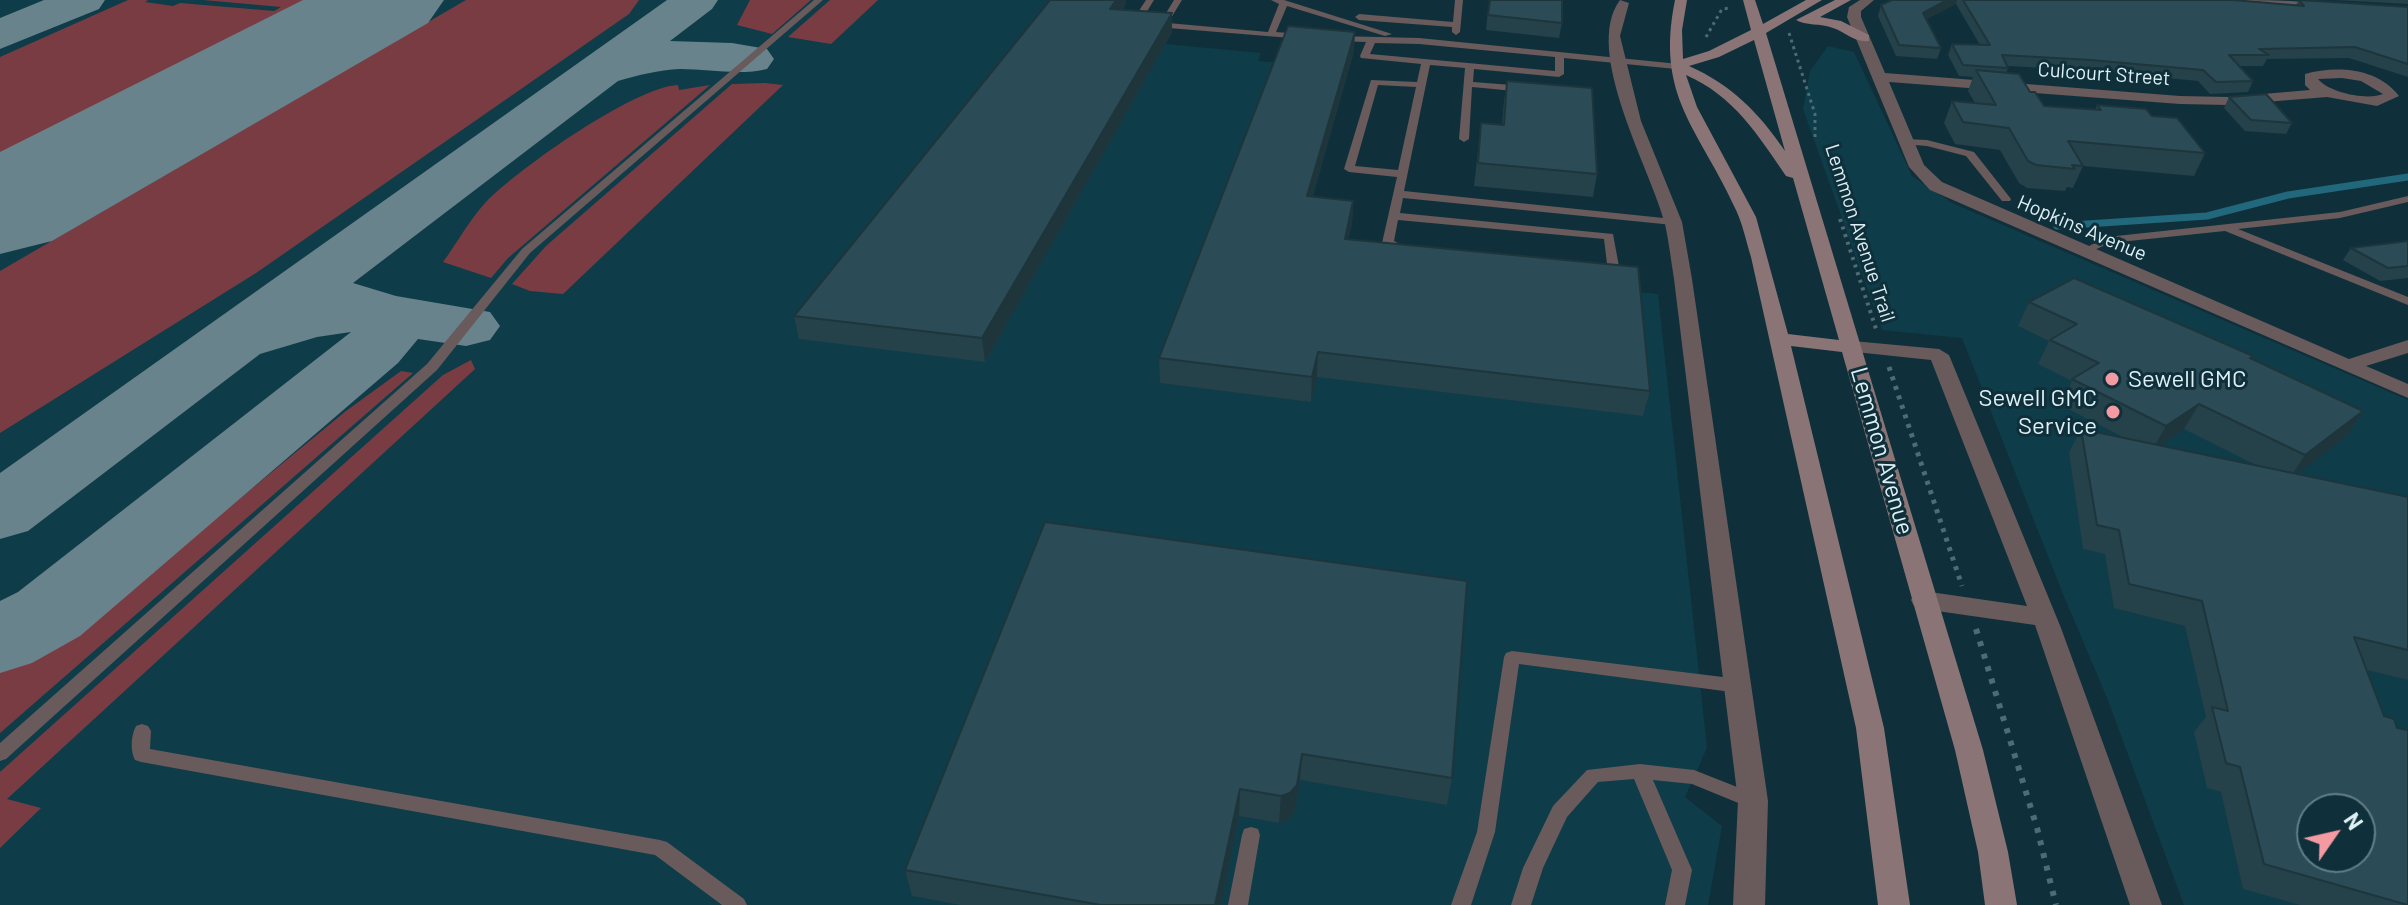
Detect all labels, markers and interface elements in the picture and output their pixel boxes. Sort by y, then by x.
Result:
street label: Culcourt Street [2037,57,2171,91]
street label: Lemmon Avenue Trail [1820,141,1900,325]
street label: Hopkins Avenue [2014,190,2150,266]
street label: Lemmon Avenue [1844,364,1920,538]
place label: Sewell GMC [2128,365,2246,393]
marker: Sewell GMC [2103,370,2121,388]
place label: Sewell GMC Service [1979,384,2097,440]
marker: Sewell GMC Service [2104,403,2122,421]
north arrow [2296,793,2376,873]
text: N [2339,807,2369,834]

